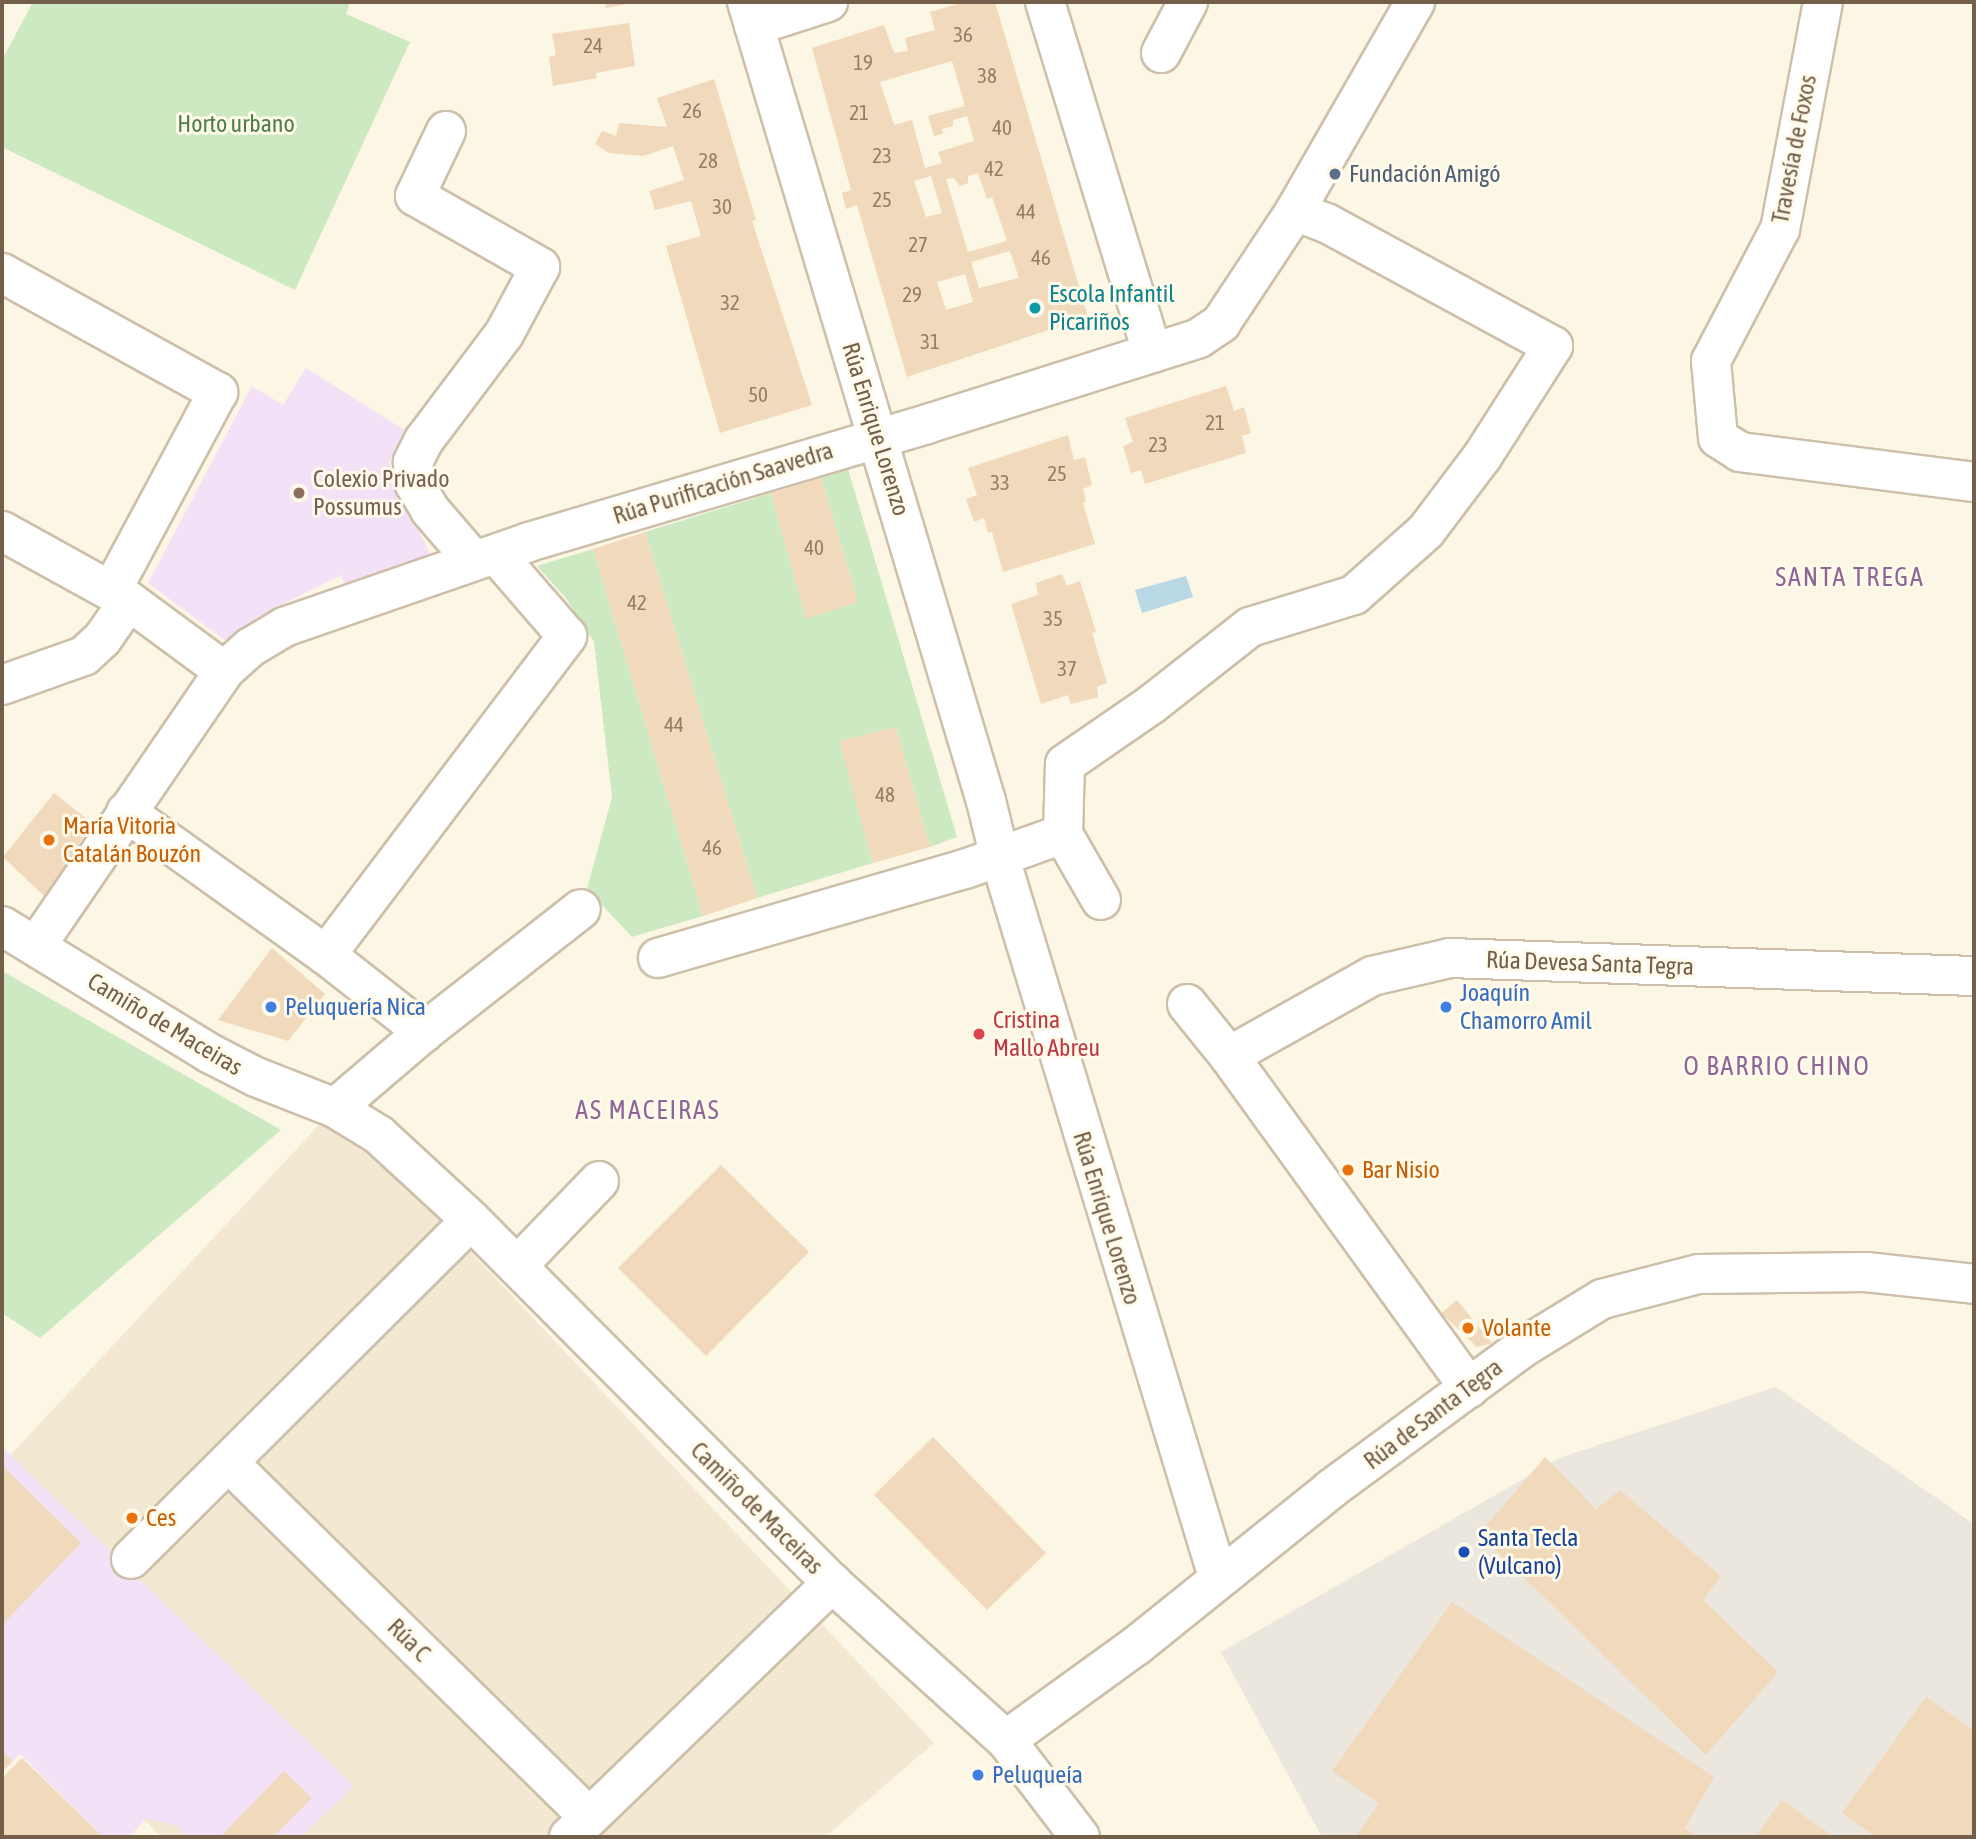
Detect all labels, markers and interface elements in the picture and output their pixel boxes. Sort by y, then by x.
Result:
house number: 36 [953,21,973,47]
house number: 24 [583,32,603,58]
house number: 19 [853,49,873,75]
house number: 38 [977,62,997,88]
street label: Travesía de Foxos [1765,72,1823,226]
house number: 26 [682,97,702,123]
house number: 21 [849,99,869,125]
park label: Horto urbano [177,110,295,138]
house number: 40 [992,114,1012,140]
house number: 23 [872,142,892,168]
house number: 28 [698,147,718,173]
house number: 42 [984,155,1004,181]
place label: Fundación Amigó [1349,160,1500,188]
marker: Fundación Amigó [1327,166,1343,182]
house number: 25 [872,186,892,212]
house number: 30 [712,193,732,219]
house number: 44 [1016,198,1036,224]
house number: 27 [908,231,928,257]
house number: 46 [1031,244,1051,270]
place label: Escola Infantil Picariños [1049,280,1175,336]
house number: 29 [902,281,922,307]
house number: 32 [720,289,740,315]
marker: Escola Infantil Picariños [1027,300,1043,316]
house number: 31 [920,328,940,354]
street label: Rúa Enrique Lorenzo [836,339,916,519]
house number: 50 [748,381,768,407]
house number: 21 [1205,409,1225,435]
house number: 23 [1148,431,1168,457]
street label: Rúa Purificación Saavedra [609,436,837,530]
house number: 25 [1047,460,1067,486]
place label: Colexio Privado Possumus [313,465,449,521]
house number: 33 [990,469,1010,495]
marker: Colexio Privado Possumus [291,485,307,501]
house number: 40 [804,534,824,560]
district label: SANTA TREGA [1777,562,1923,594]
house number: 42 [627,589,647,615]
house number: 35 [1043,605,1063,631]
house number: 37 [1057,655,1077,681]
house number: 44 [664,711,684,737]
house number: 48 [875,781,895,807]
place label: María Vitoria Catalán Bouzón [63,812,201,868]
marker: María Vitoria Catalán Bouzón [41,832,57,848]
house number: 46 [702,834,722,860]
street label: Rúa Devesa Santa Tegra [1486,945,1694,981]
street label: Camiño de Maceiras [82,967,248,1081]
place label: Joaquín Chamorro Amil [1460,979,1592,1035]
place label: Peluquería Nica [285,993,426,1021]
marker: Peluquería Nica [263,999,279,1015]
marker: Joaquín Chamorro Amil [1438,999,1454,1015]
place label: Cristina Mallo Abreu [993,1006,1100,1062]
marker: Cristina Mallo Abreu [971,1026,987,1042]
district label: O BARRIO CHINO [1685,1051,1869,1083]
district label: AS MACEIRAS [577,1095,719,1127]
street label: Rúa Enrique Lorenzo [1067,1128,1147,1308]
place label: Bar Nisio [1362,1156,1440,1184]
marker: Bar Nisio [1340,1162,1356,1178]
place label: Volante [1482,1314,1551,1342]
marker: Volante [1460,1320,1476,1336]
street label: Rúa de Santa Tegra [1358,1353,1508,1475]
street label: Camiño de Maceiras [685,1436,829,1580]
place label: Ces [146,1504,176,1532]
marker: Ces [124,1510,140,1526]
place label: Santa Tecla (Vulcano) [1478,1524,1579,1580]
marker: Santa Tecla (Vulcano) [1456,1544,1472,1560]
street label: Rúa C [382,1613,436,1667]
place label: Peluqueía [992,1761,1083,1789]
marker: Peluqueía [970,1767,986,1783]

